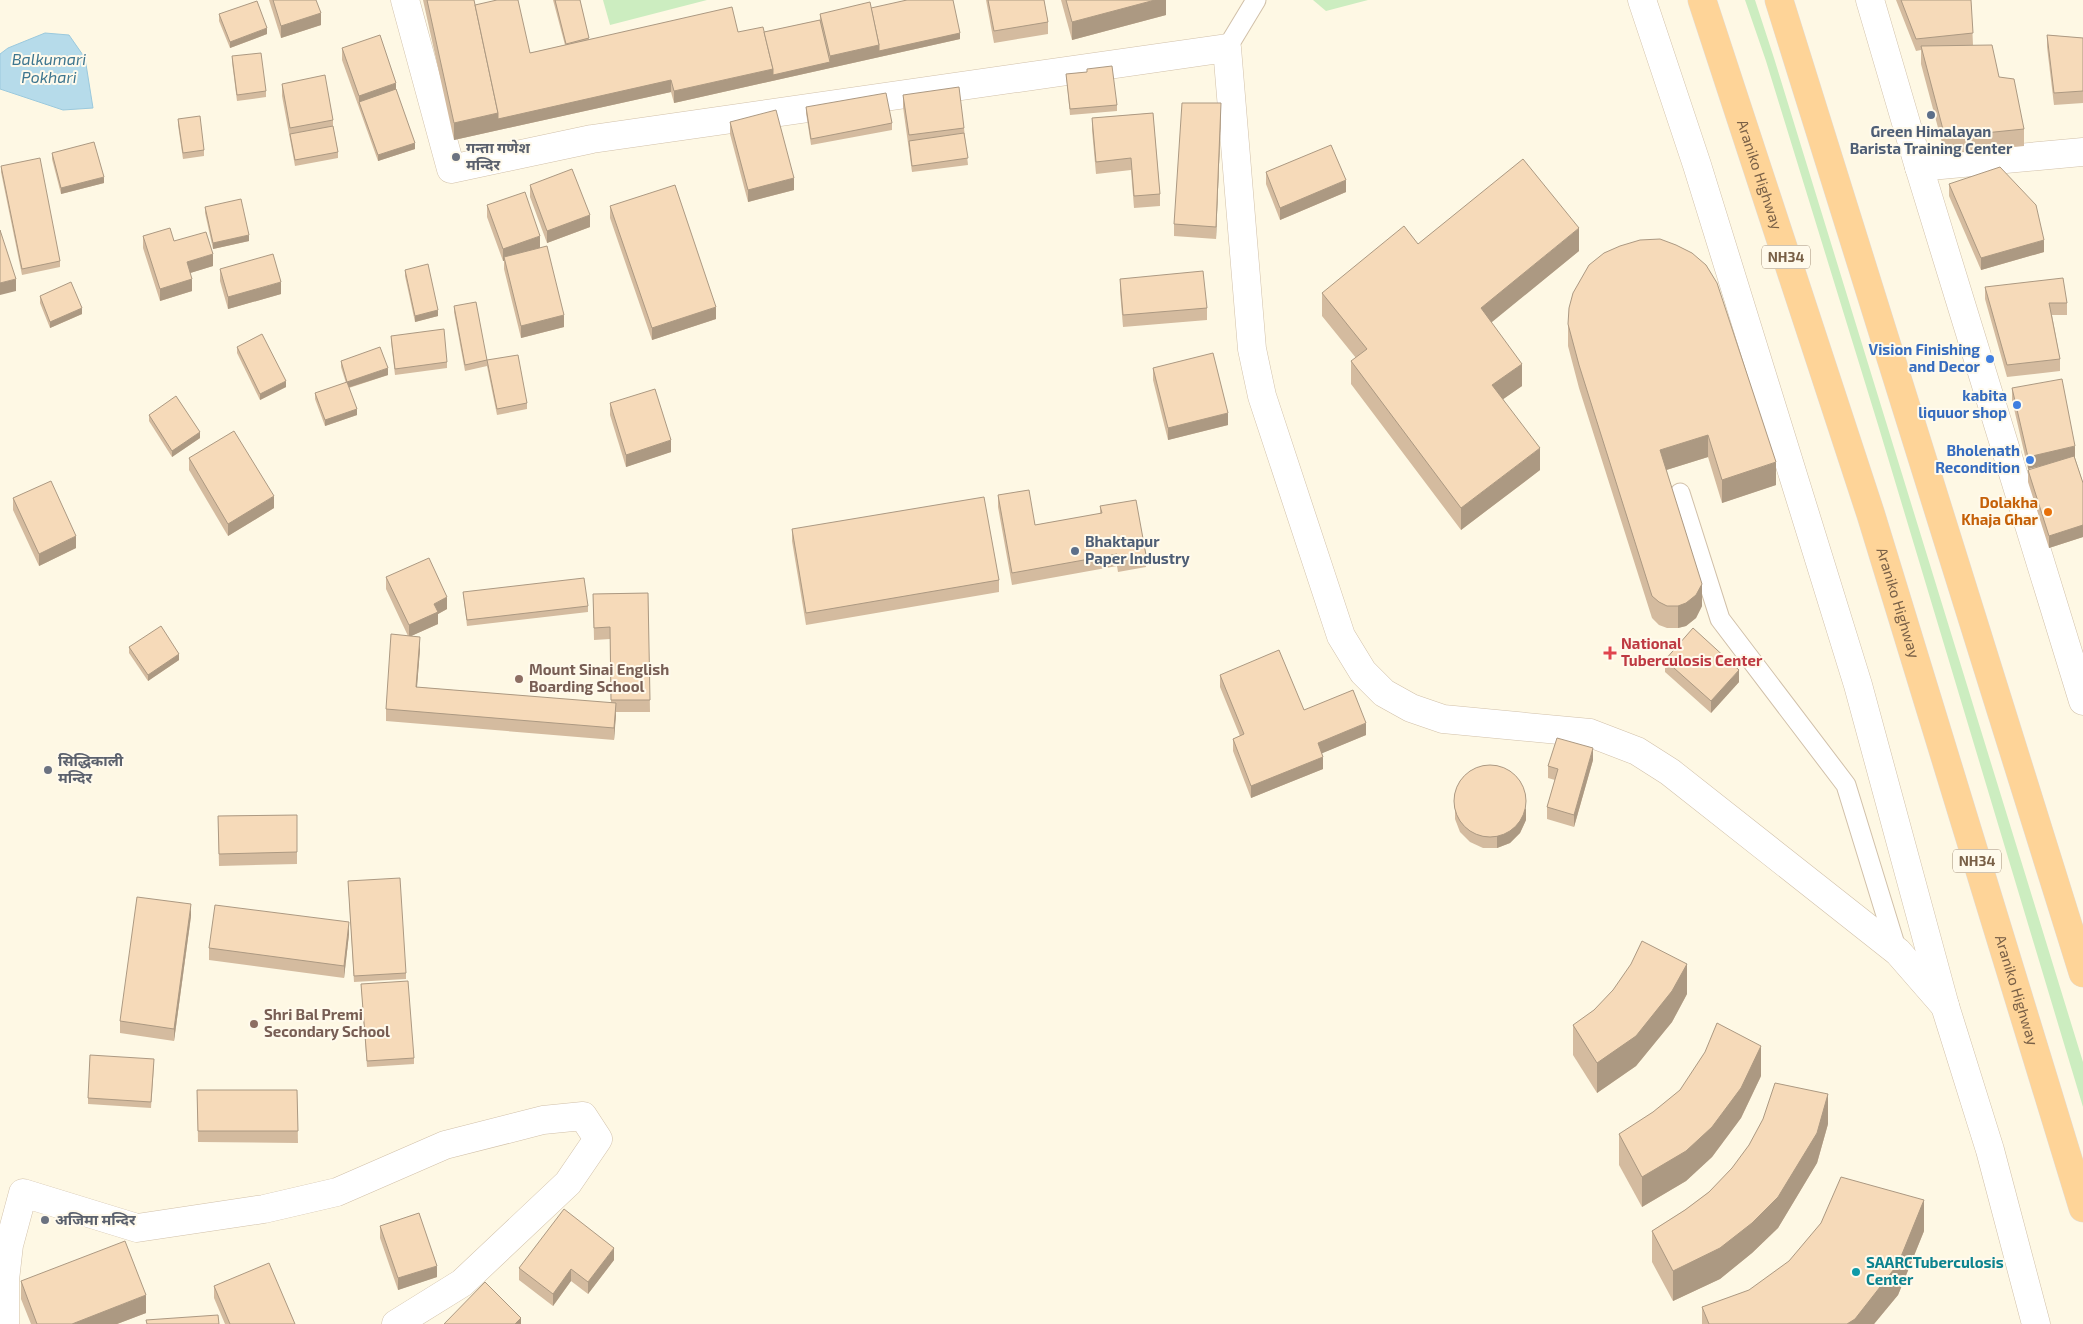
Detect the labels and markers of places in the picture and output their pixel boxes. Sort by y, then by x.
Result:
marker: Green Himalayan Barista Training Center [1925,109,1937,121]
place label: Green Himalayan Barista Training Center [1850,122,2013,157]
place label: गन्ता गणेश मन्दिर [466,138,530,173]
marker: गन्ता गणेश मन्दिर [450,151,462,163]
place label: Vision Finishing and Decor [1869,340,1981,375]
marker: Vision Finishing and Decor [1984,353,1996,365]
place label: kabita liquuor shop [1918,386,2007,421]
marker: kabita liquuor shop [2011,399,2023,411]
place label: Bholenath Recondition [1935,441,2020,476]
marker: Bholenath Recondition [2024,454,2036,466]
place label: Dolakha Khaja Ghar [1961,493,2039,528]
marker: Dolakha Khaja Ghar [2042,506,2054,518]
place label: Bhaktapur Paper Industry [1085,532,1190,568]
marker: Bhaktapur Paper Industry [1069,545,1081,557]
place label: National Tuberculosis Center [1621,634,1763,669]
marker: National Tuberculosis Center [1603,646,1617,660]
place label: Mount Sinai English Boarding School [529,660,669,695]
marker: Mount Sinai English Boarding School [513,673,525,685]
place label: सिद्धिकाली मन्दिर [58,751,124,786]
marker: सिद्धिकाली मन्दिर [42,764,54,776]
place label: Shri Bal Premi Secondary School [264,1005,390,1041]
marker: Shri Bal Premi Secondary School [248,1018,260,1030]
place label: अजिमा मन्दिर [55,1210,136,1228]
marker: अजिमा मन्दिर [39,1214,51,1226]
place label: SAARCTuberculosis Center [1866,1253,2004,1288]
marker: SAARCTuberculosis Center [1850,1266,1862,1278]

